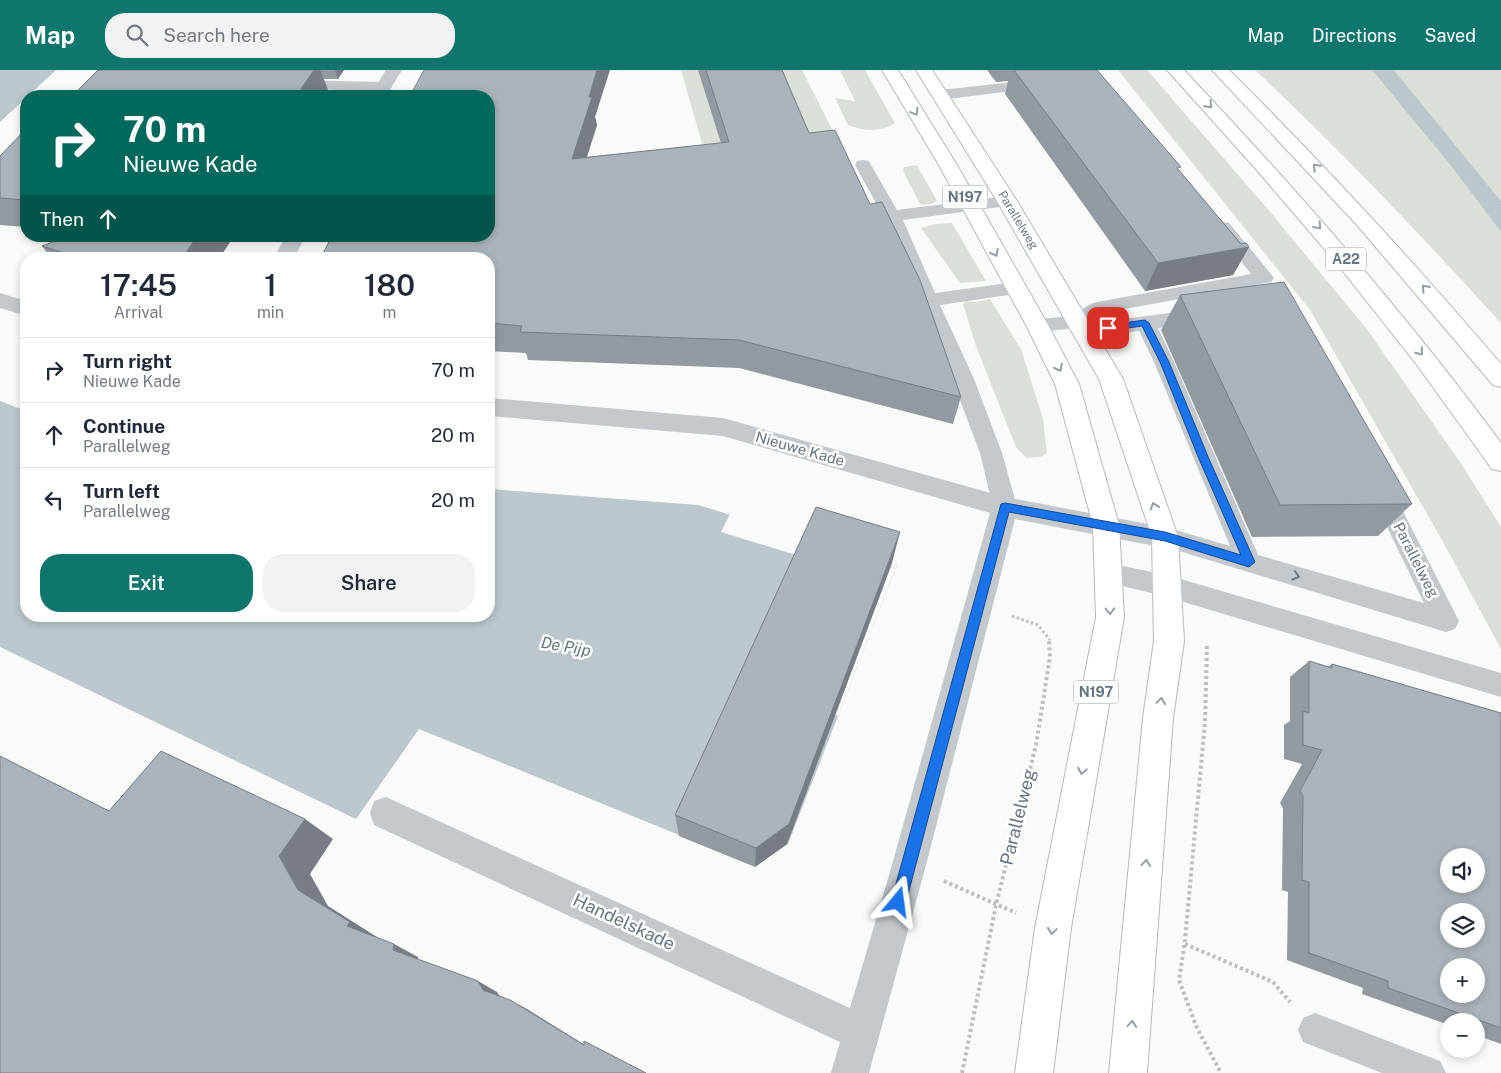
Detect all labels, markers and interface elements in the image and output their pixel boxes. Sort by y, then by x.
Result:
search box [105,13,455,58]
text: Map [25,21,75,49]
icon: search [123,21,151,49]
text: Search here [163,24,270,46]
text: Map [1247,25,1284,46]
text: Directions [1312,25,1397,46]
text: Saved [1425,25,1476,46]
one-way arrow [1203,100,1212,109]
one-way arrow [909,106,919,115]
text: 70 m [123,109,206,150]
icon: right [40,110,105,175]
text: Nieuwe Kade [123,151,257,177]
one-way arrow [1313,164,1322,173]
road number: N197 [942,185,988,208]
street label: Parallelweg [995,188,1041,252]
icon: ahead [94,205,122,233]
text: Then [40,208,84,230]
one-way arrow [1312,220,1321,229]
one-way arrow [989,248,999,257]
road number: A22 [1326,248,1366,270]
text: 17:45 [100,267,177,303]
text: 1 [264,267,277,303]
text: 180 [364,267,415,303]
one-way arrow [1422,285,1431,294]
text: Arrival [114,303,163,322]
text: min [257,303,284,322]
text: m [383,303,396,322]
pin [1087,307,1129,349]
icon: arrive [1094,314,1122,342]
one-way arrow [1414,346,1423,356]
text: Turn right [83,350,172,372]
icon: right [40,356,68,384]
text: 70 m [431,359,475,381]
one-way arrow [1053,363,1063,372]
text: Nieuwe Kade [83,372,181,391]
text: Continue [83,415,165,437]
icon: ahead [40,421,68,449]
text: 20 m [431,424,475,446]
street label: Nieuwe Kade [754,428,847,469]
text: Parallelweg [83,437,171,456]
text: Turn left [83,480,160,502]
icon: left [40,486,68,514]
text: 20 m [431,489,475,511]
text: Parallelweg [83,502,171,521]
one-way arrow [1150,502,1160,510]
street label: Parallelweg [1390,519,1443,600]
button: Exit [40,554,253,612]
button: Share [263,554,475,612]
one-way arrow [1292,570,1300,580]
one-way arrow [1105,608,1115,615]
water label: De Pijp [539,633,592,660]
road number: N197 [1074,680,1118,704]
one-way arrow [1155,696,1165,705]
one-way arrow [1077,766,1087,775]
street label: Parallelweg [995,767,1040,867]
map controls [1440,848,1485,1058]
button: sound [1440,848,1485,893]
one-way arrow [1140,858,1151,866]
position arrow [871,875,923,927]
street label: Handelskade [570,889,679,954]
button: layers [1440,903,1485,948]
one-way arrow [1048,926,1058,935]
button: + [1440,958,1485,1003]
button: − [1440,1013,1485,1058]
one-way arrow [1126,1020,1137,1028]

